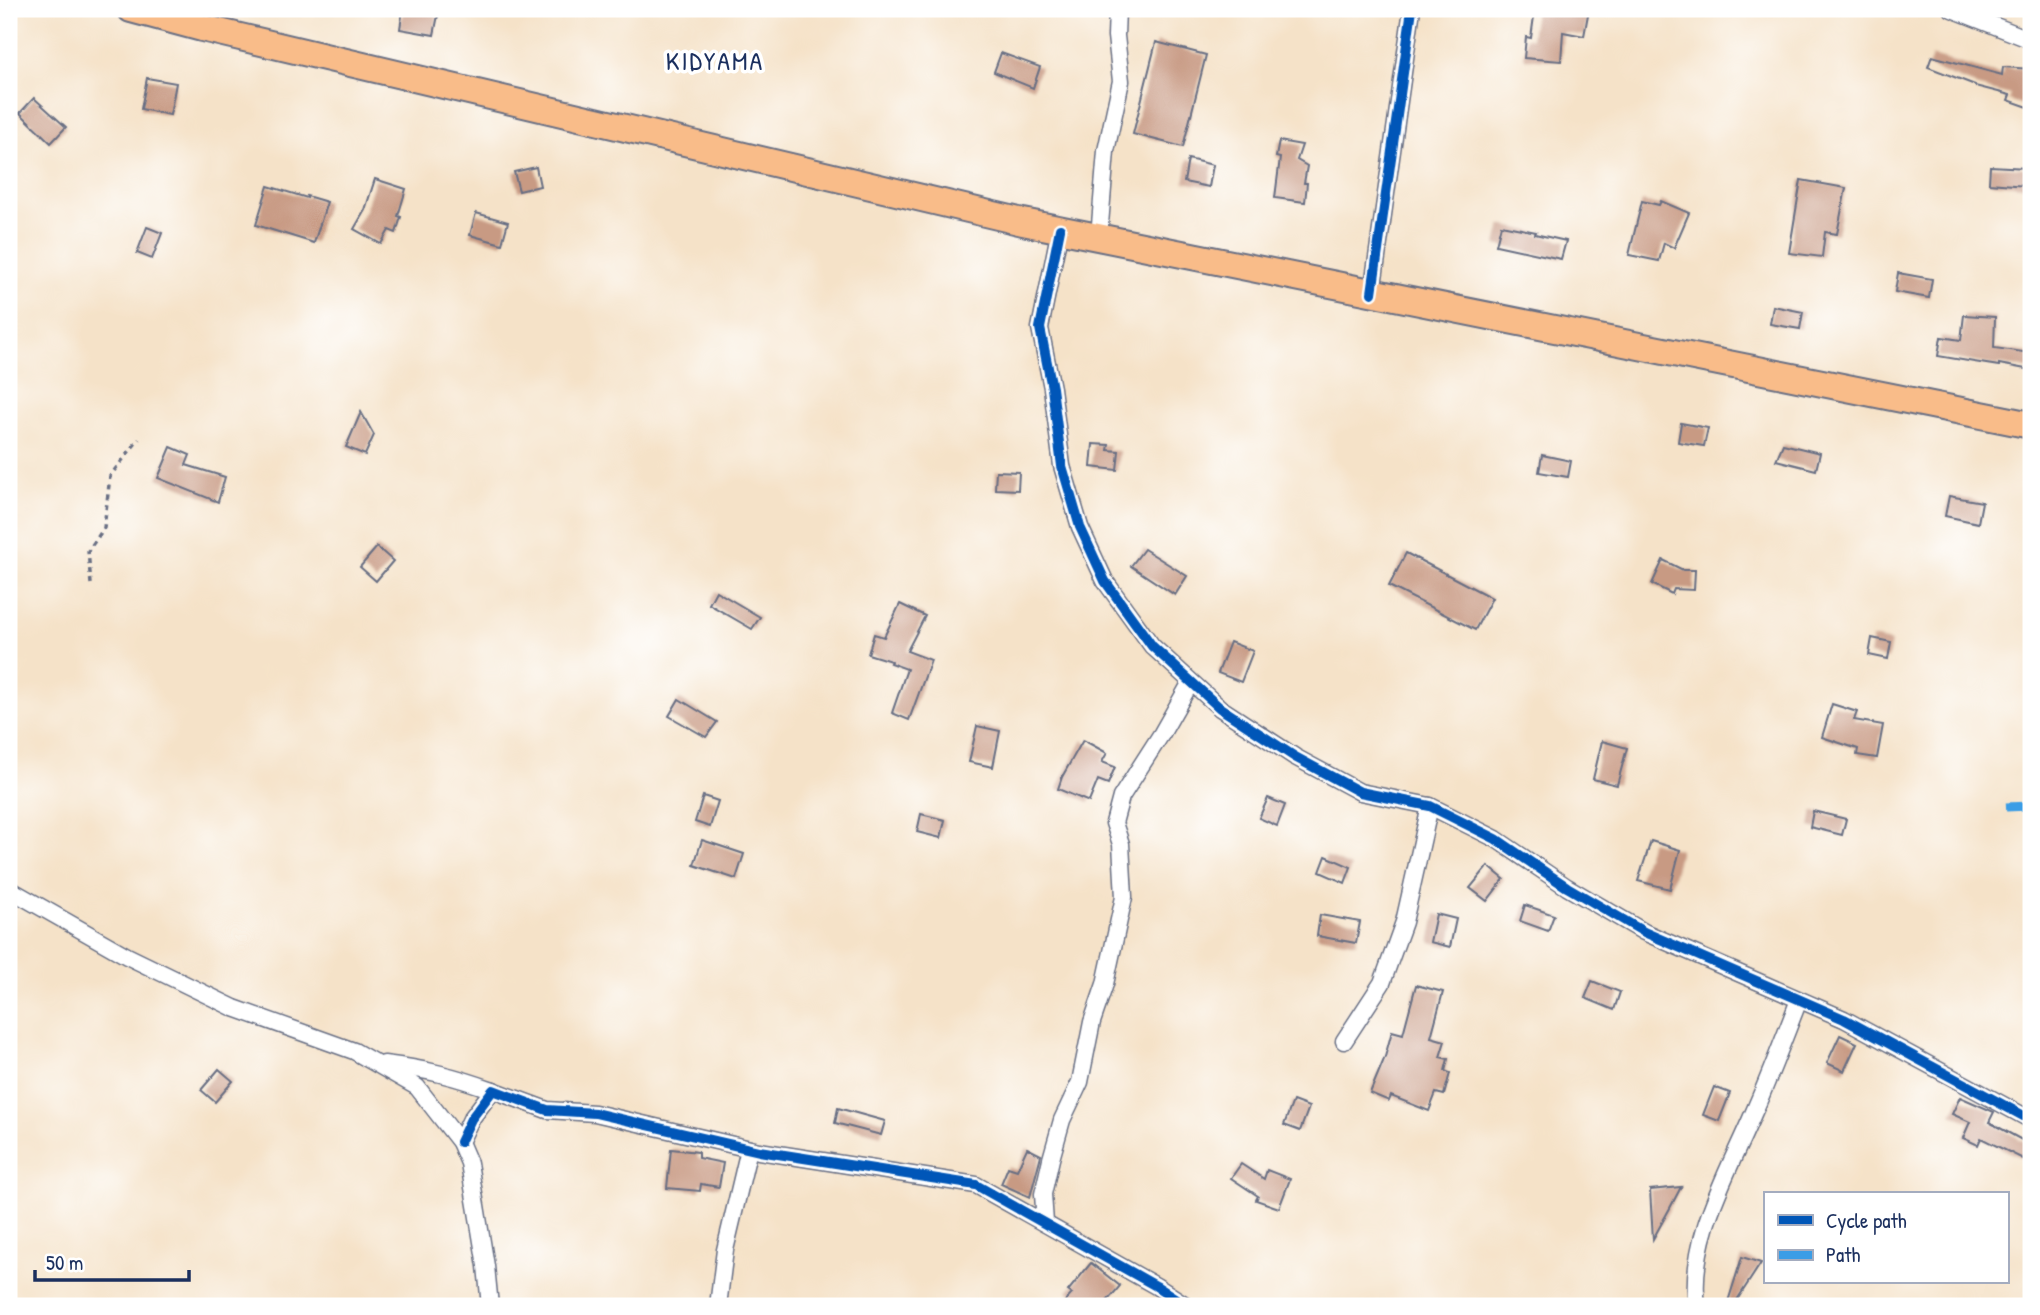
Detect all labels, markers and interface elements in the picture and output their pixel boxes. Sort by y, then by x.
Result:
district label: KIDYAMA [666,43,764,78]
legend [1764,1192,2008,1284]
text: Cycle path [1826,1206,1907,1235]
scale bar [35,1238,189,1282]
text: Path [1826,1240,1861,1269]
text: 50 m [46,1248,83,1277]

